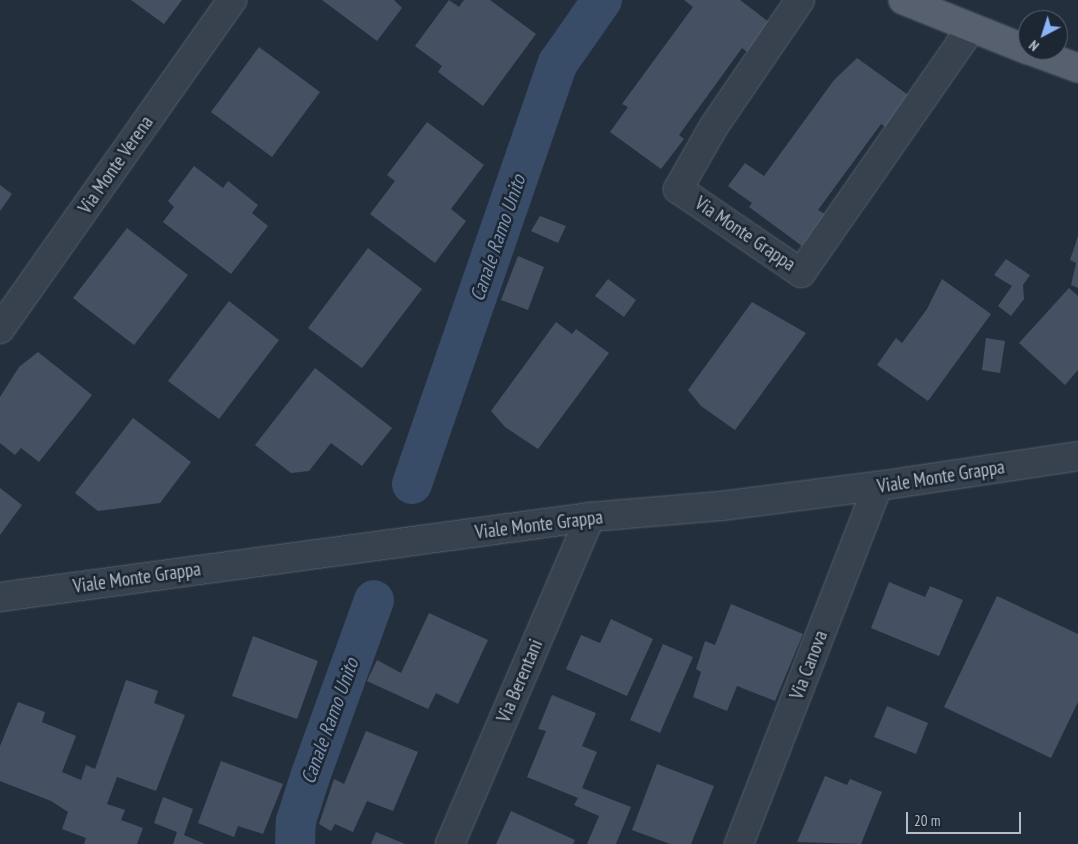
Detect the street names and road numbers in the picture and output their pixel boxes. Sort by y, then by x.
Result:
street label: Via Monte Verena [74,111,158,219]
street label: Via Monte Grappa [690,192,800,276]
street label: Viale Monte Grappa [876,456,1006,498]
street label: Viale Monte Grappa [474,506,604,544]
street label: Viale Monte Grappa [72,558,202,598]
street label: Via Canova [785,627,833,703]
street label: Via Berentani [492,636,548,726]

